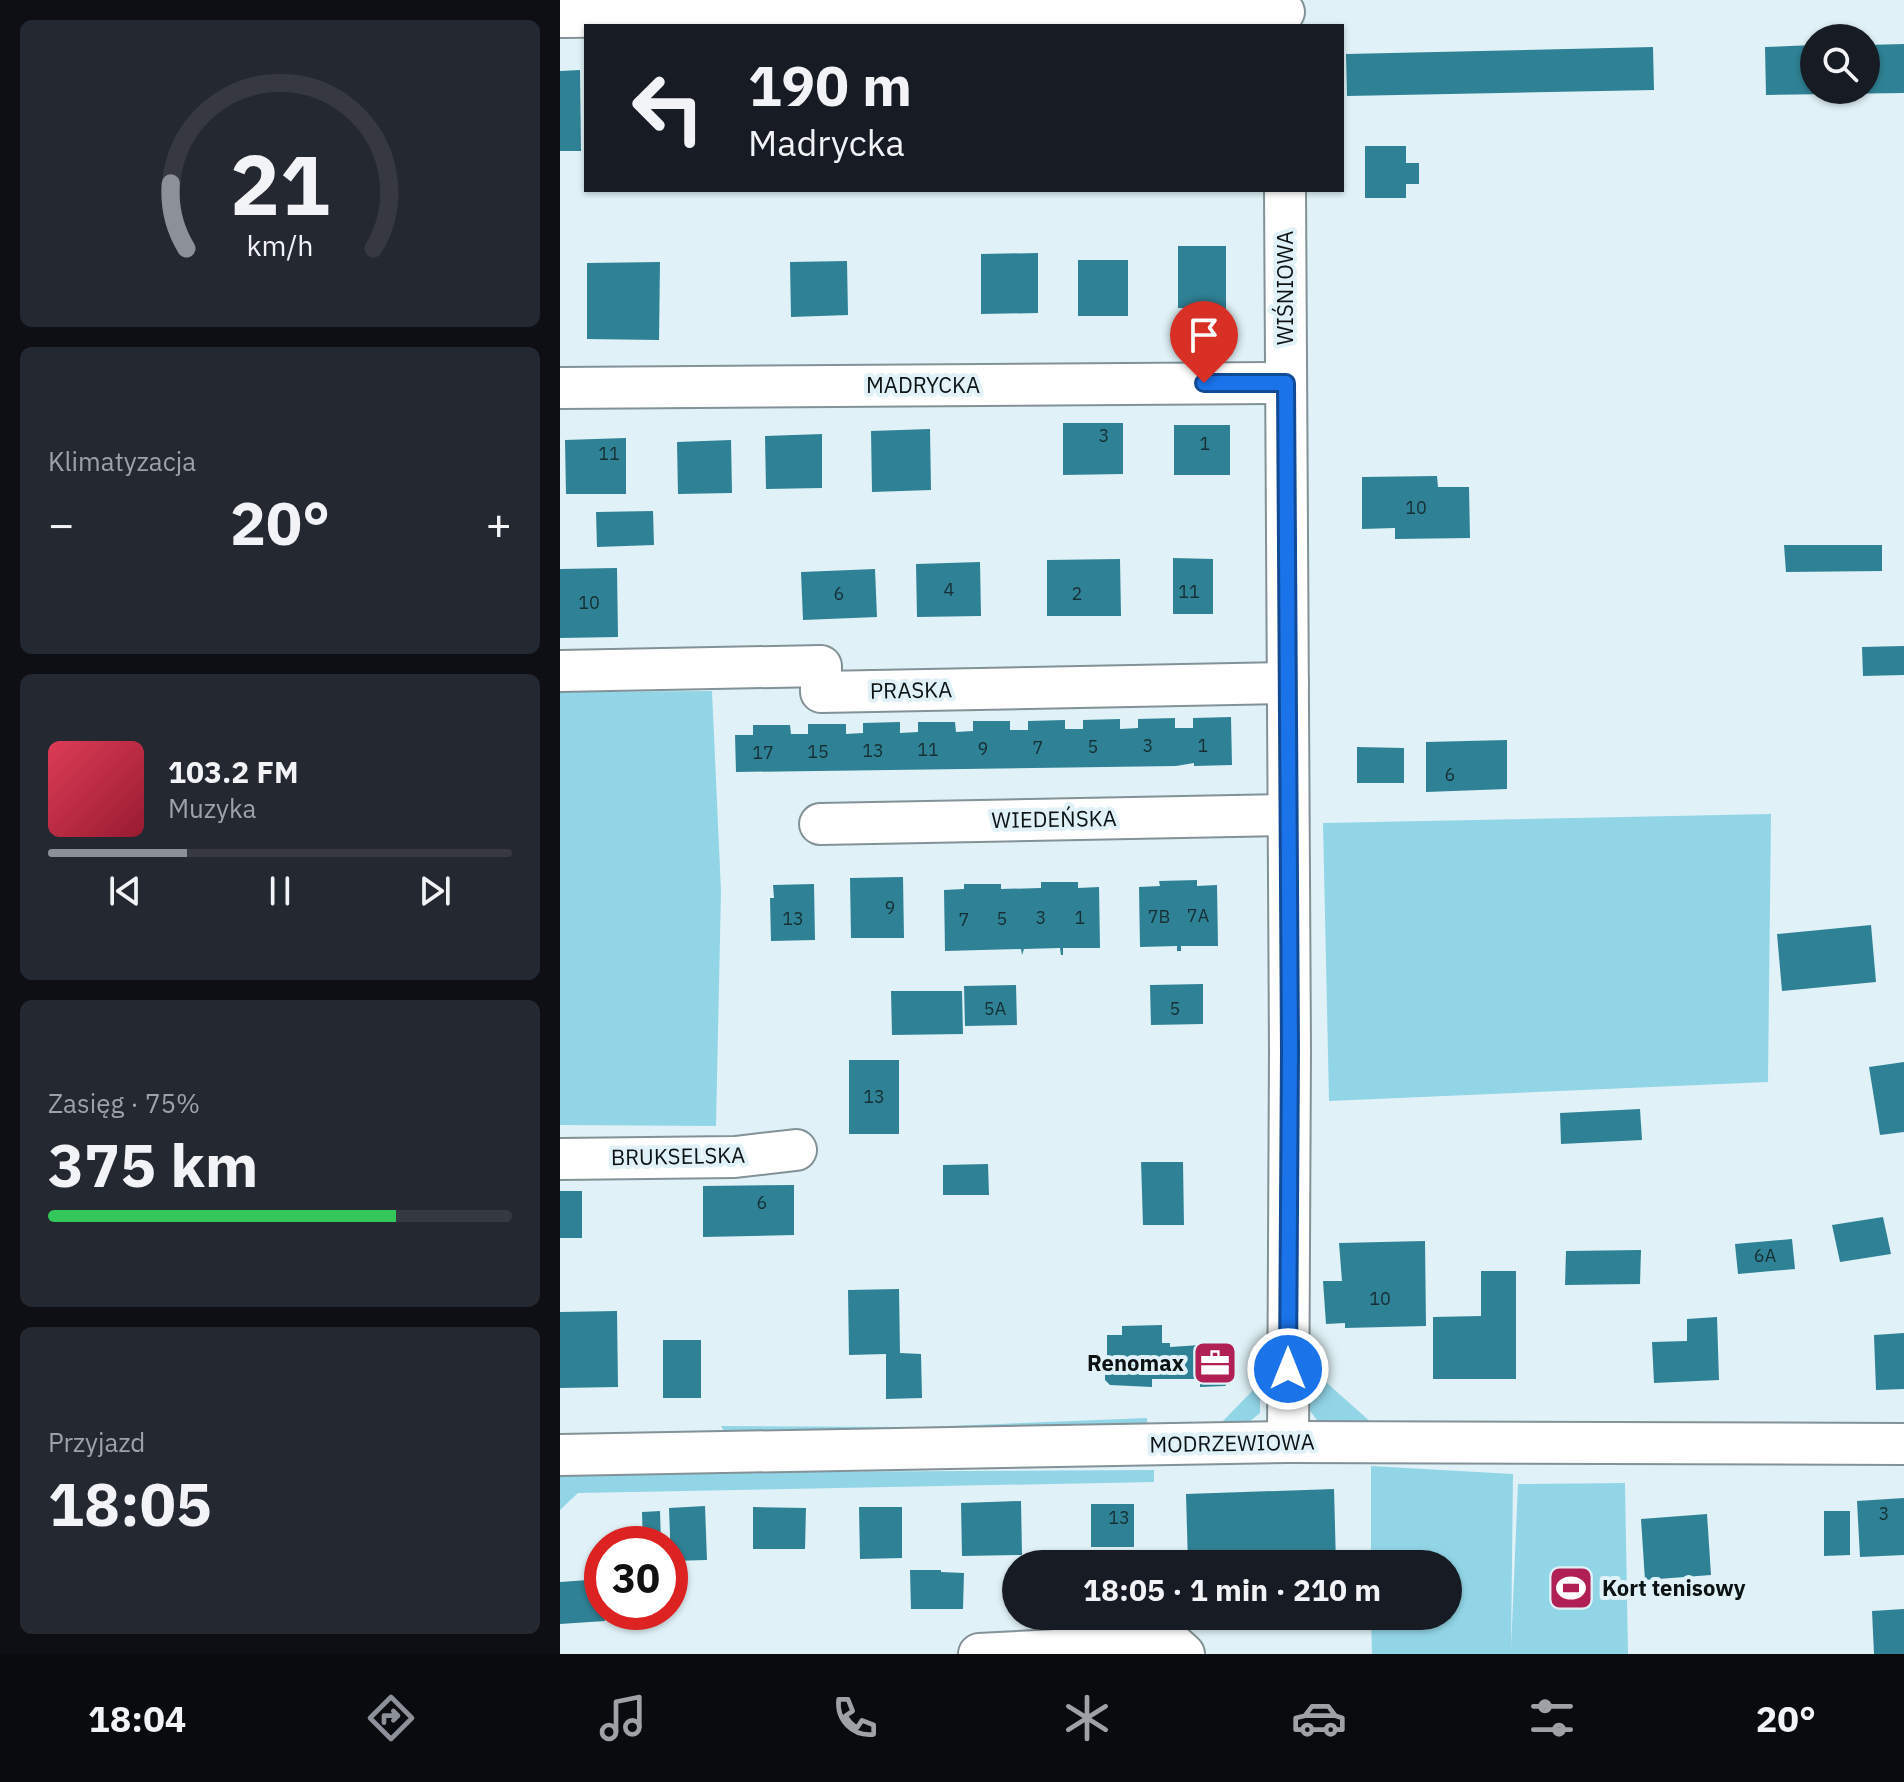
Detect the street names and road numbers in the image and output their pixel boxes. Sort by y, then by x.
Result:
street label: WIŚNIOWA [1270,231,1299,345]
street label: MADRYCKA [866,370,980,399]
street label: PRASKA [870,674,952,705]
street label: WIEDEŃSKA [991,803,1117,834]
street label: BRUKSELSKA [611,1140,745,1171]
street label: MODRZEWIOWA [1149,1427,1315,1458]

